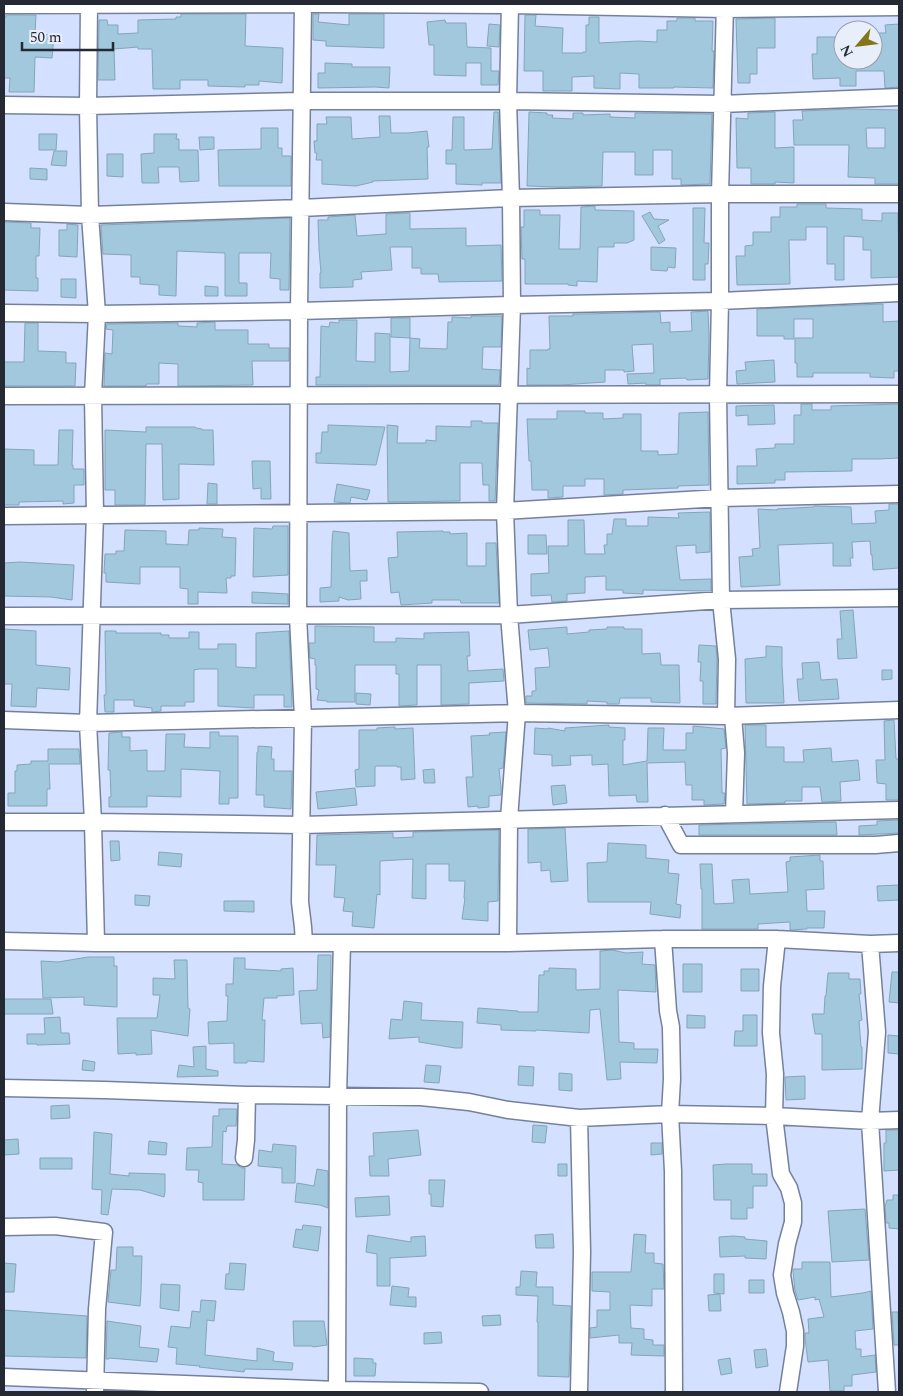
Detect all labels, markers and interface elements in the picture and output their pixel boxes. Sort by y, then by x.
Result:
scale bar [22,20,114,52]
north arrow [833,20,883,70]
text: 50 m [30,26,62,49]
text: N [835,41,859,61]

